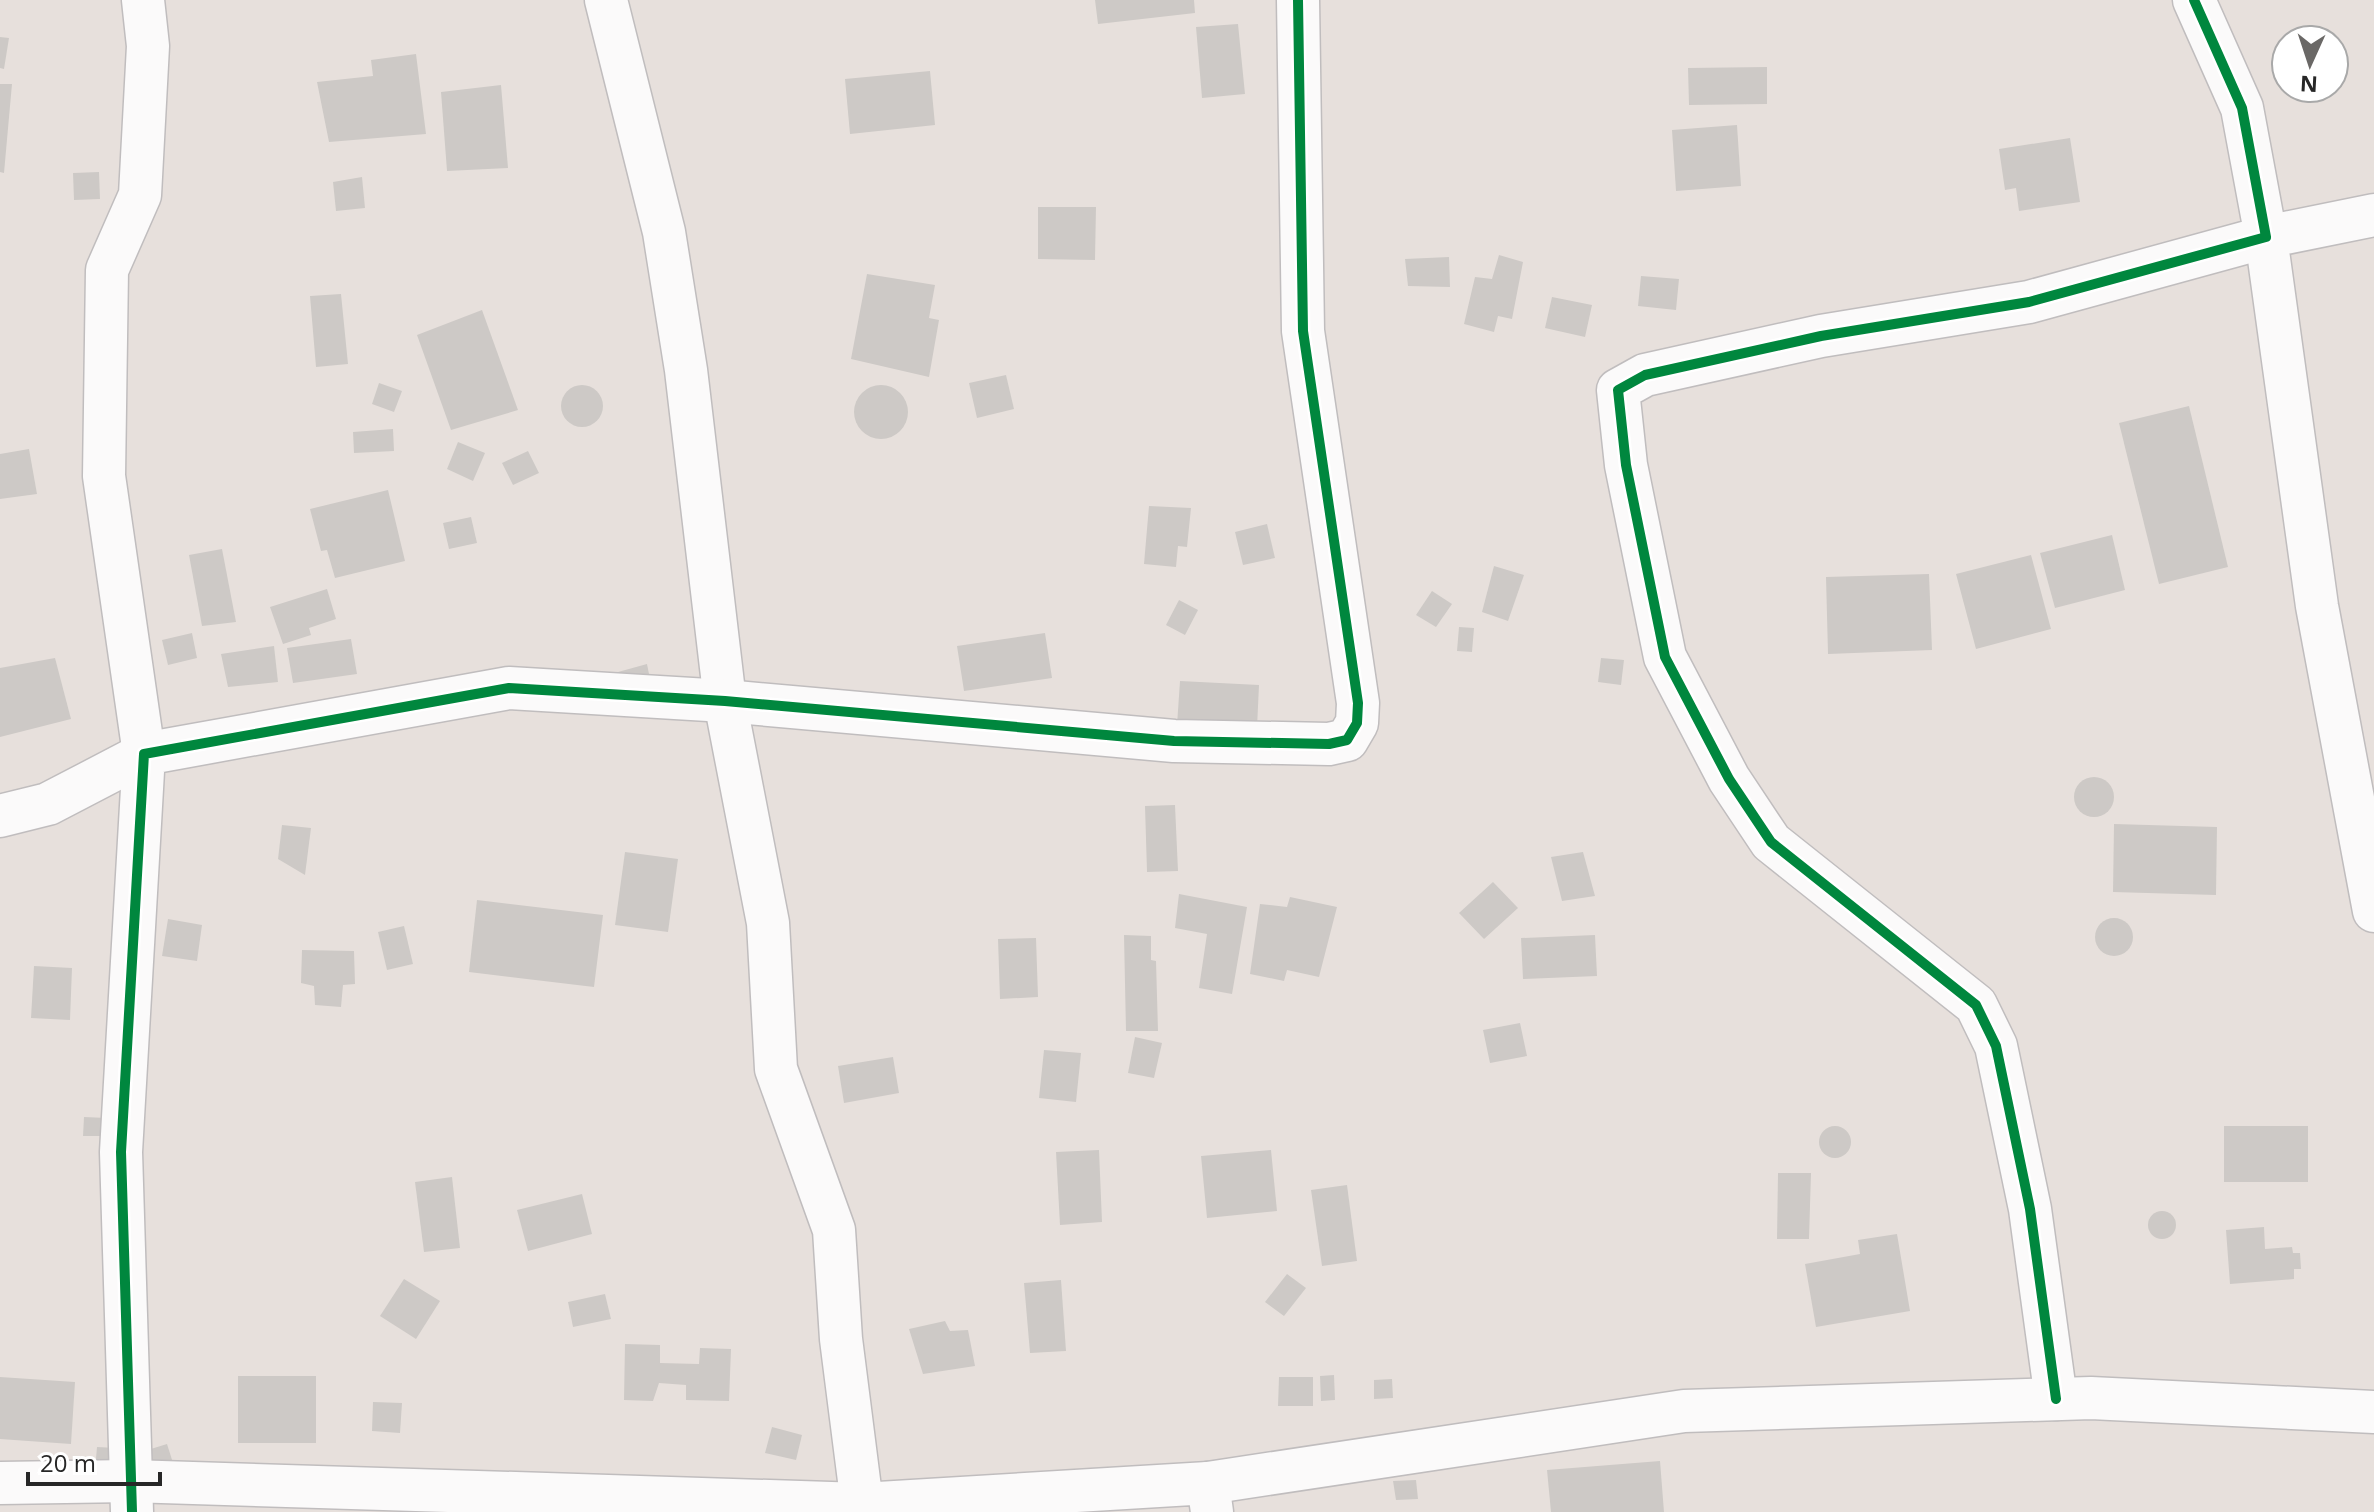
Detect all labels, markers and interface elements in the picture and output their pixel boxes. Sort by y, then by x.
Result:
north arrow [2270,24,2350,104]
text: N [2299,70,2319,100]
scale bar [28,1436,160,1486]
text: 20 m [40,1446,96,1479]

